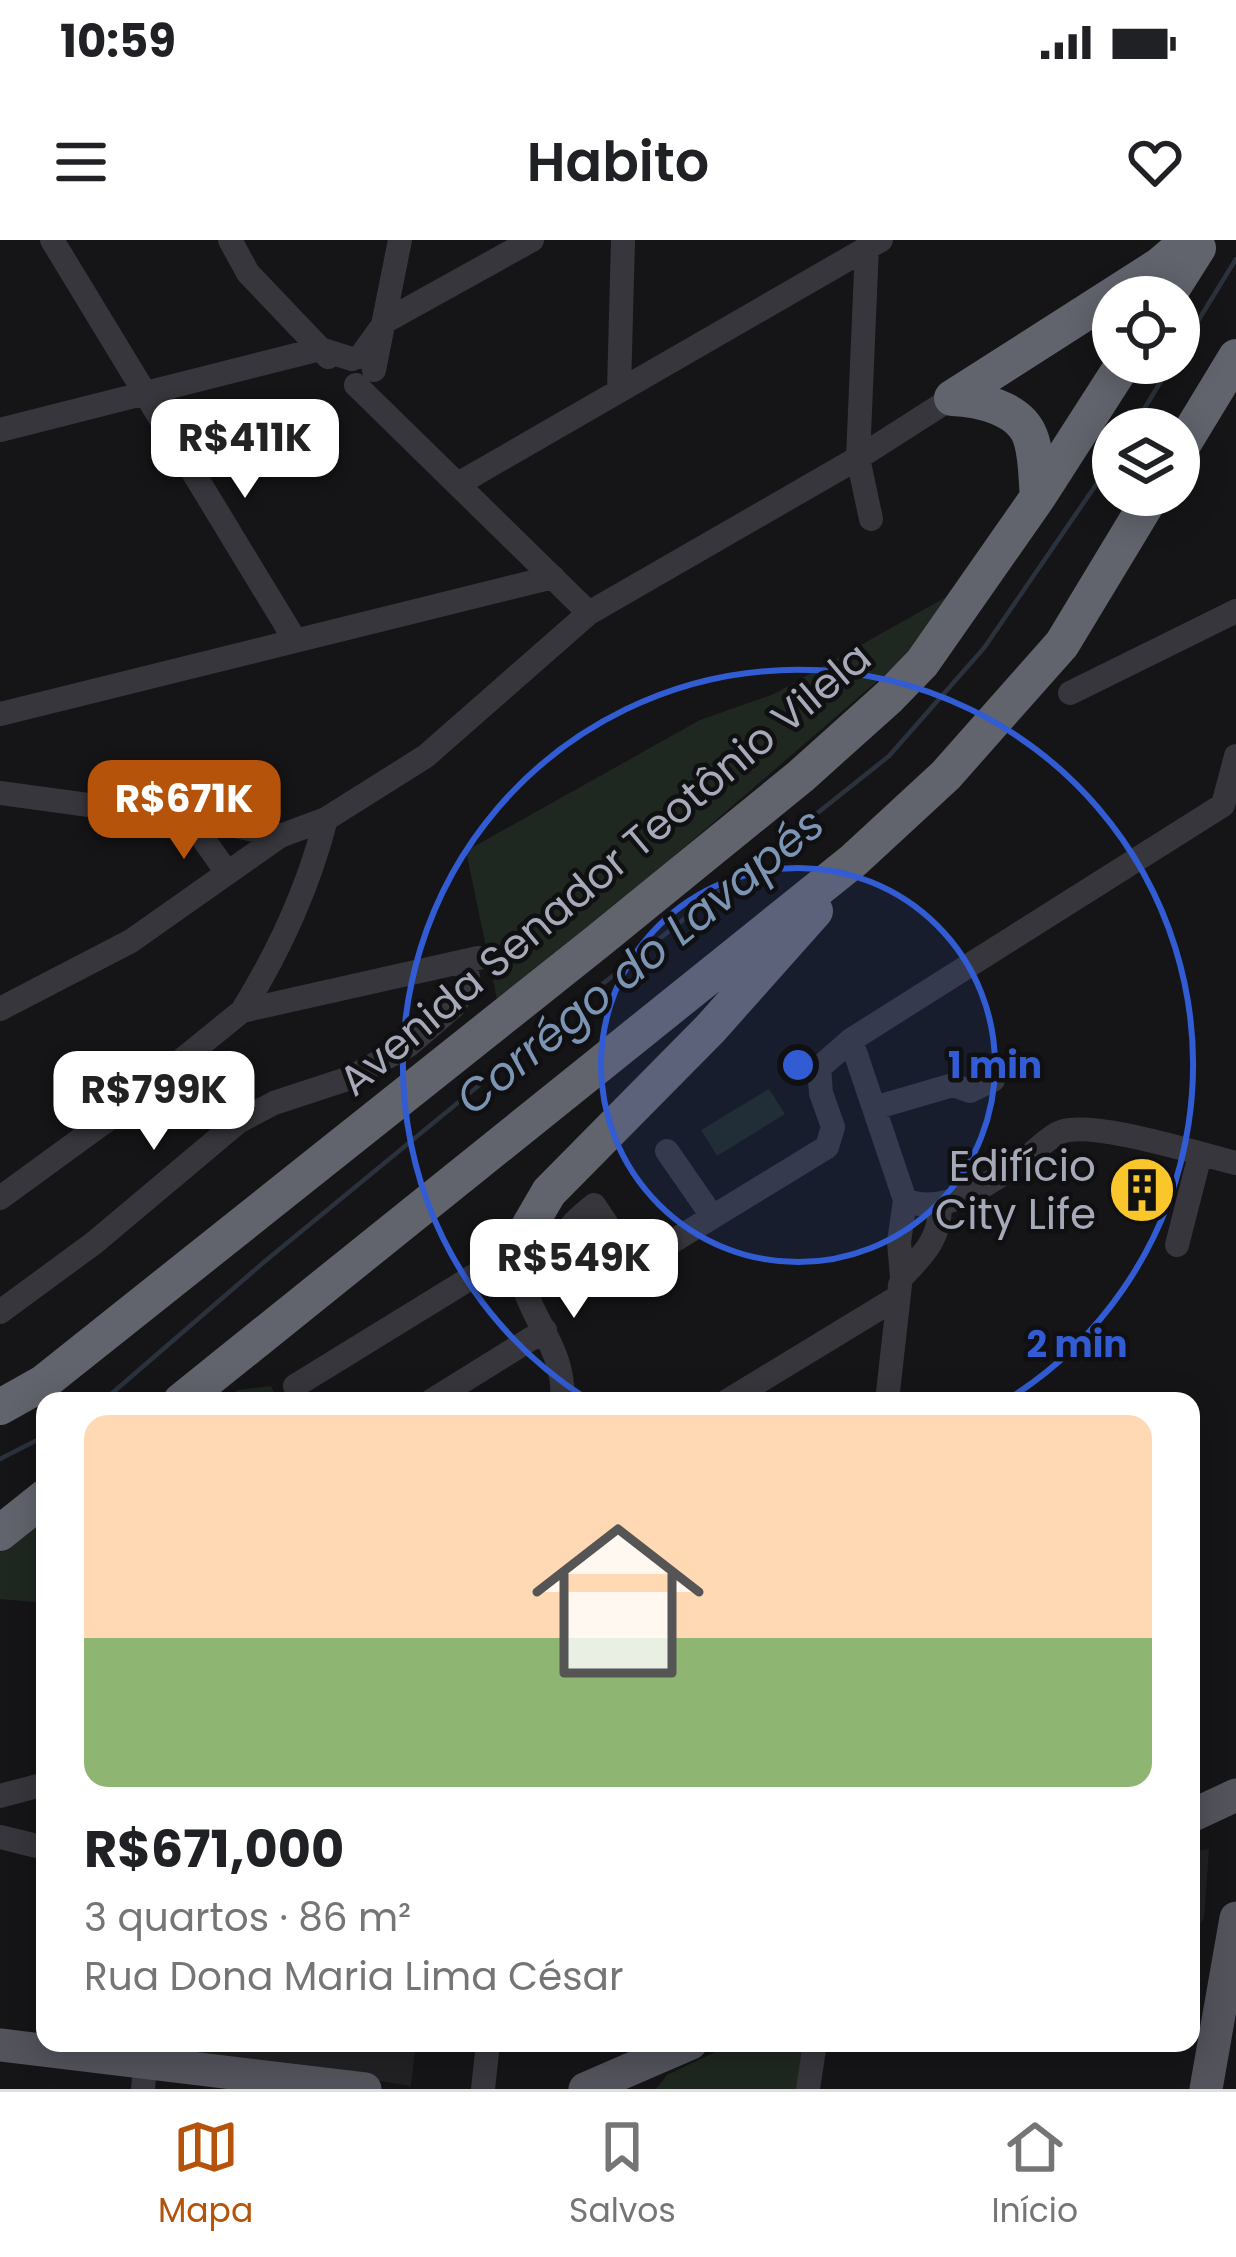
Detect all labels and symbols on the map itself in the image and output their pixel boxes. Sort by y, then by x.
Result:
pin: R$411K [147,399,343,501]
street label: Avenida Senador Teotônio Vilela [326,628,884,1110]
pin: R$671K [86,760,282,862]
water label: Corrégo do Lavapés [442,793,838,1129]
text: 1 min [948,1040,1042,1091]
centre of rings [777,1044,819,1086]
pin: R$799K [56,1051,252,1153]
place label: Edifício City Life [935,1137,1096,1244]
building icon: Edifício City Life [1107,1155,1177,1225]
pin: R$549K [476,1219,672,1321]
text: 2 min [1026,1319,1128,1370]

